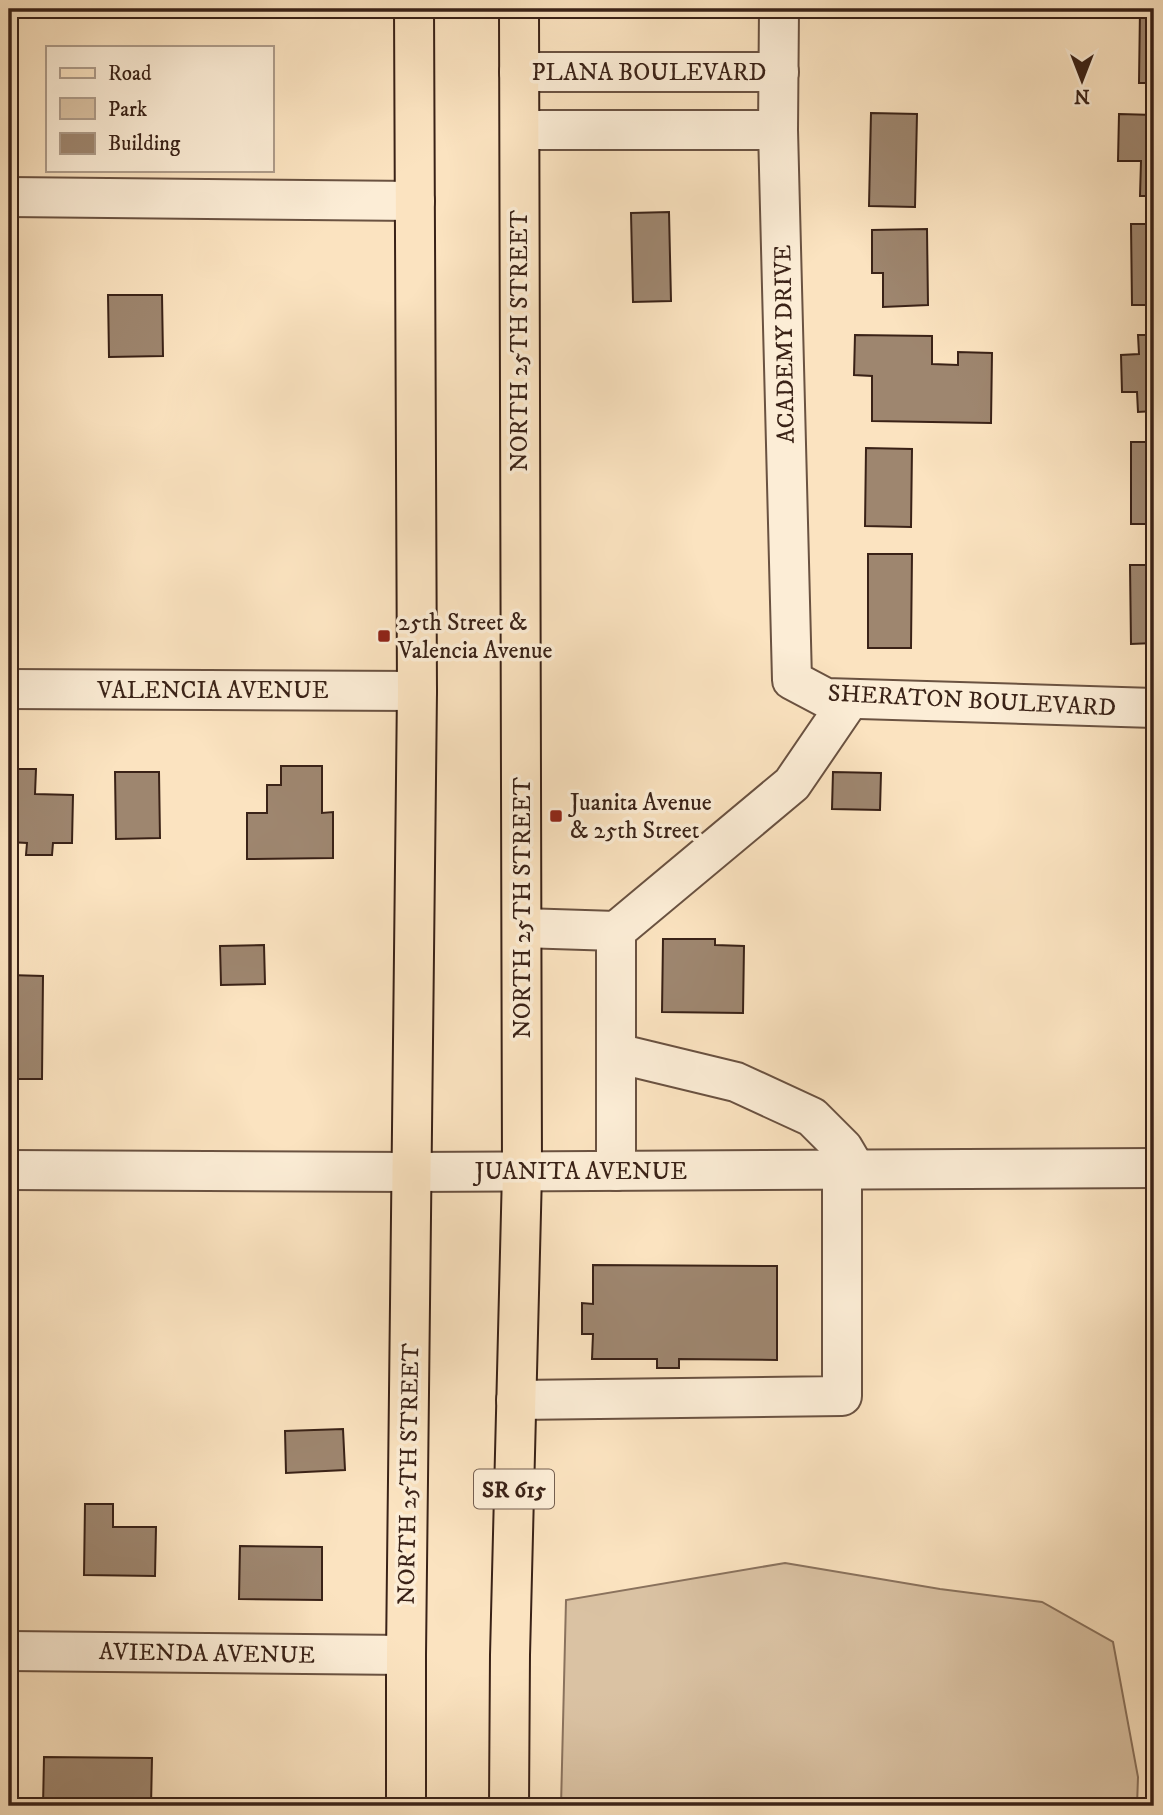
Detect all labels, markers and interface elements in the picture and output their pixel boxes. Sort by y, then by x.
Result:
legend [46,46,273,172]
north arrow [1048,46,1118,116]
street label: PLANA BOULEVARD [532,58,766,88]
text: Road [108,61,152,87]
text: N [1074,84,1090,107]
text: Park [108,97,148,123]
text: Building [108,131,181,157]
street label: NORTH 25TH STREET [505,210,535,472]
street label: ACADEMY DRIVE [768,244,802,444]
place label: 25th Street & Valencia Avenue [397,608,553,666]
marker: 25th Street & Valencia Avenue [376,628,392,644]
street label: VALENCIA AVENUE [96,676,329,706]
street label: SHERATON BOULEVARD [827,678,1117,724]
street label: NORTH 25TH STREET [508,777,538,1039]
place label: Juanita Avenue & 25th Street [568,788,712,846]
marker: Juanita Avenue & 25th Street [548,808,564,824]
street label: JUANITA AVENUE [473,1157,687,1187]
street label: NORTH 25TH STREET [392,1343,426,1605]
road number: SR 615 [474,1470,554,1508]
street label: AVIENDA AVENUE [99,1637,315,1671]

